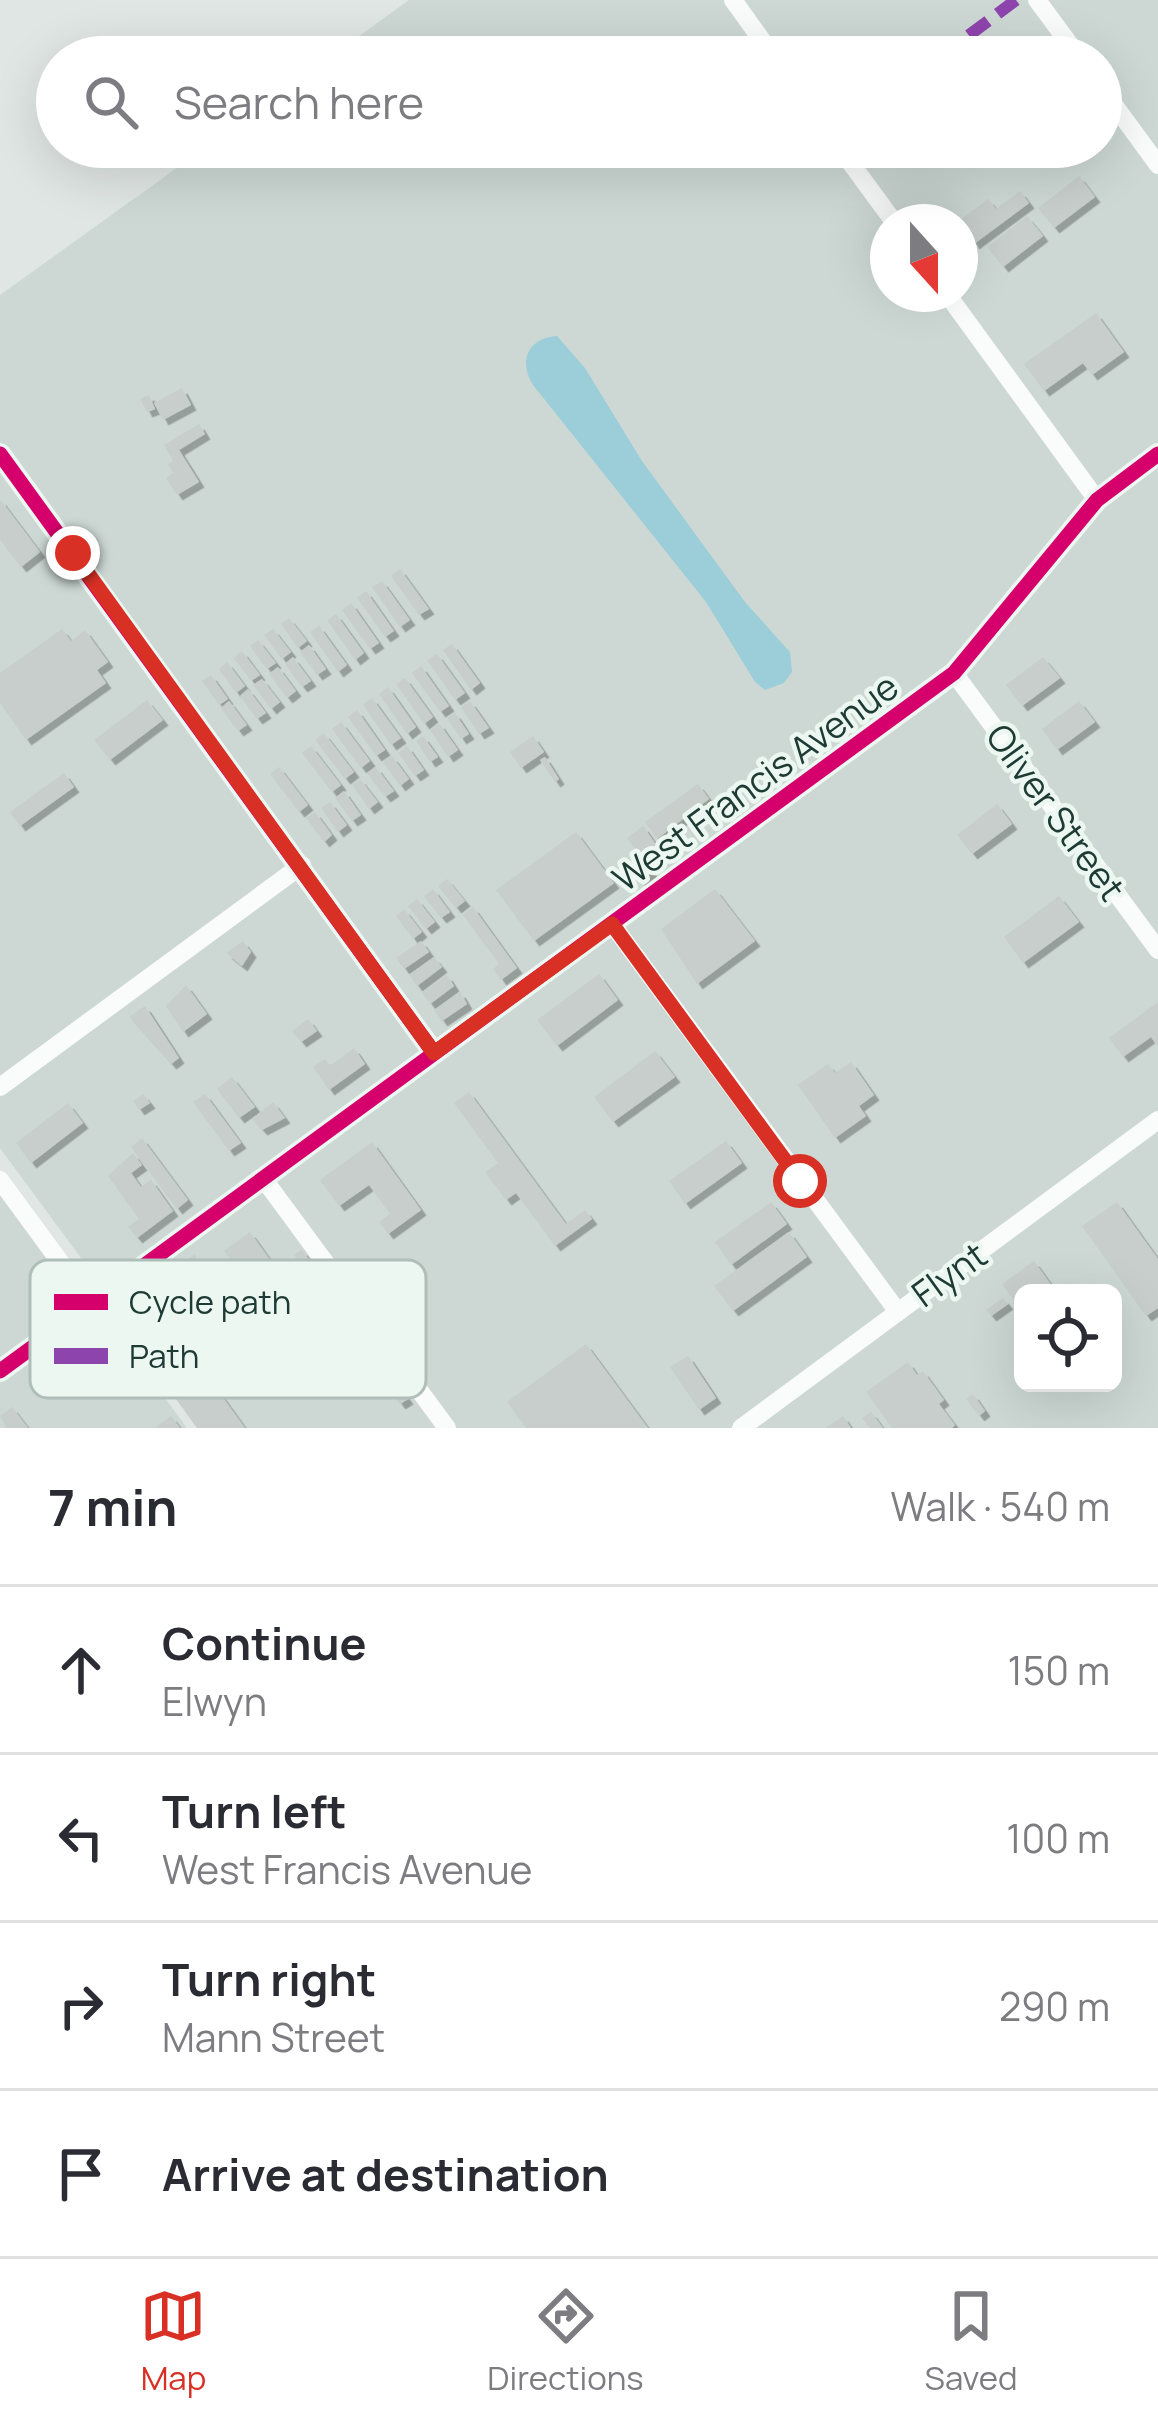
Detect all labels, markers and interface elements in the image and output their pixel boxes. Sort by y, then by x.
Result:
search box [36,36,1122,168]
icon: search [78,69,144,135]
text: Search here [174,71,424,133]
north arrow [870,204,978,312]
route end [46,526,100,580]
street label: West Francis Avenue [602,662,908,902]
street label: Oliver Street [975,714,1137,910]
route start [773,1154,827,1208]
street label: Flynt [902,1230,996,1318]
legend [30,1260,426,1398]
text: Cycle path [129,1279,291,1324]
map controls [1014,1284,1122,1392]
button: locate [1014,1284,1122,1392]
text: Path [129,1333,199,1378]
text: 7 min [48,1472,177,1541]
text: Walk · 540 m [891,1479,1110,1533]
text: Continue [162,1612,367,1674]
icon: ahead [48,1637,114,1703]
text: 150 m [1008,1643,1110,1697]
text: Elwyn [162,1674,267,1728]
text: Turn left [162,1780,347,1842]
icon: left [48,1805,114,1871]
text: 100 m [1006,1811,1110,1865]
text: West Francis Avenue [162,1842,532,1896]
text: Turn right [162,1948,376,2010]
icon: right [48,1973,114,2039]
text: 290 m [999,1979,1110,2033]
text: Mann Street [162,2010,385,2064]
icon: arrive [48,2141,114,2207]
text: Arrive at destination [162,2143,609,2205]
tab: Map [140,2283,206,2400]
tab: Directions [487,2283,644,2400]
tab: Saved [925,2283,1018,2400]

